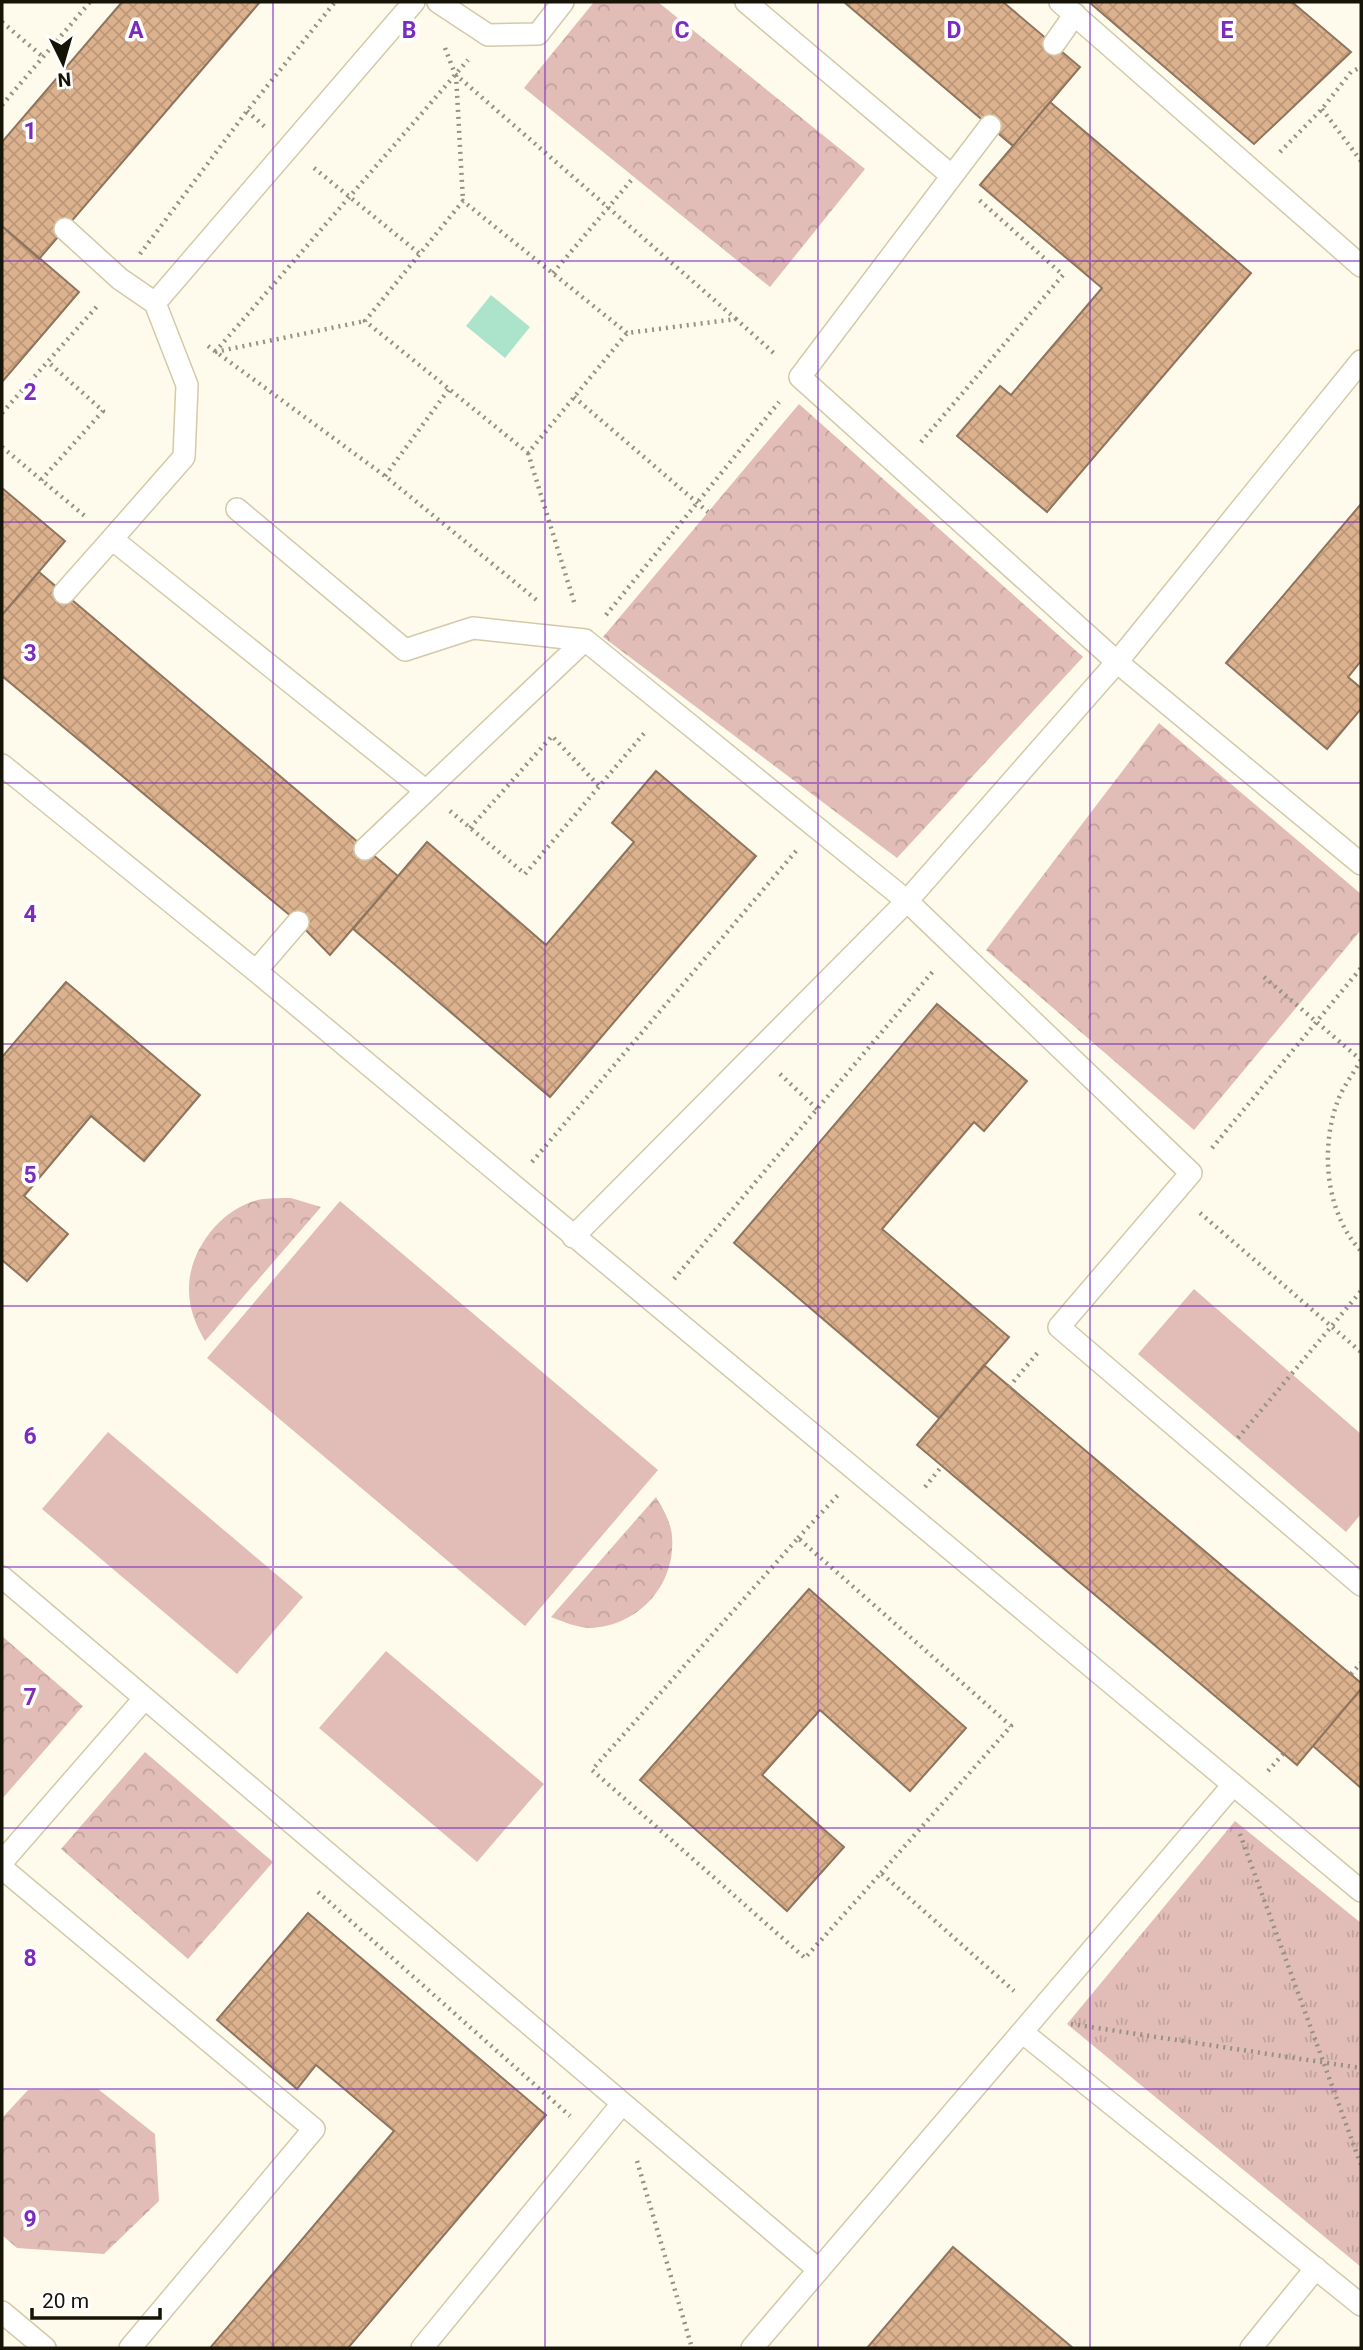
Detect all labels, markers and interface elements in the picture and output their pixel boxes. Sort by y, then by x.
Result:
text: A [128,17,144,44]
text: B [402,17,416,44]
text: C [674,17,690,44]
text: D [947,17,961,44]
text: E [1221,17,1234,44]
north arrow [28,28,98,98]
text: N [57,67,72,91]
text: 1 [23,118,37,145]
text: 2 [23,379,37,406]
text: 3 [23,640,37,667]
text: 4 [23,901,37,928]
text: 5 [23,1162,37,1189]
text: 6 [23,1423,37,1450]
text: 7 [23,1684,37,1711]
text: 8 [23,1945,37,1972]
text: 9 [23,2206,37,2233]
scale bar [32,2276,159,2320]
text: 20 m [42,2289,89,2313]

